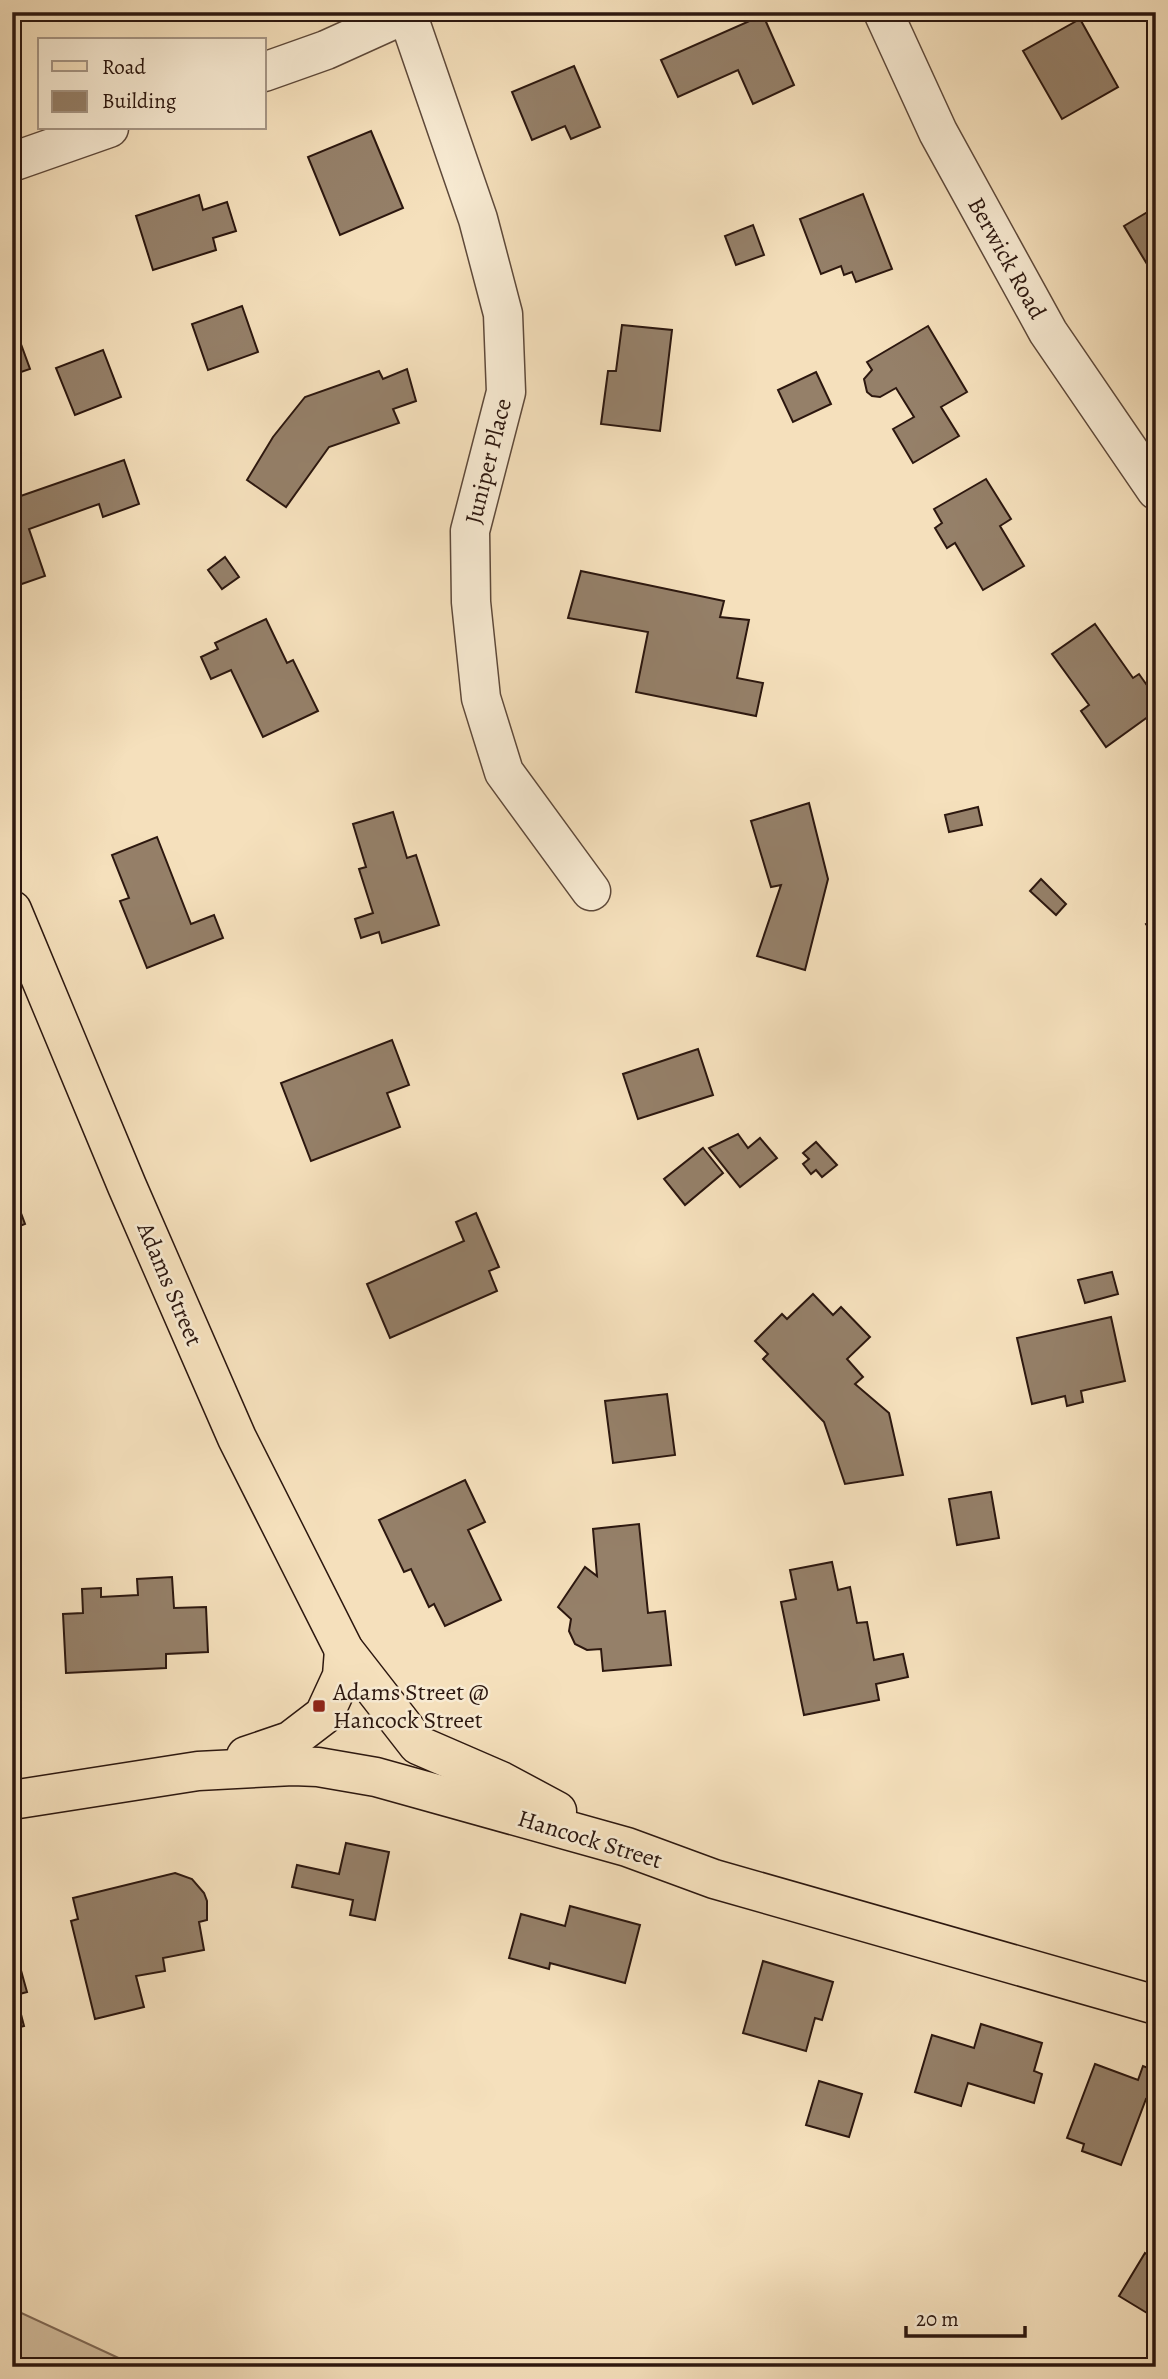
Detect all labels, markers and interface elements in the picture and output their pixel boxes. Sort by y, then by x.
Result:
legend [38,38,266,130]
text: Road [102,53,146,81]
text: Building [102,87,177,115]
street label: Berwick Road [960,191,1054,325]
street label: Juniper Place [457,395,519,527]
street label: Adams Street [129,1216,210,1351]
place label: Adams Street @ Hancock Street [332,1676,489,1736]
marker: Adams Street @ Hancock Street [311,1698,327,1714]
street label: Hancock Street [514,1802,666,1876]
scale bar [906,2295,1024,2339]
text: 20 m [916,2305,959,2333]

